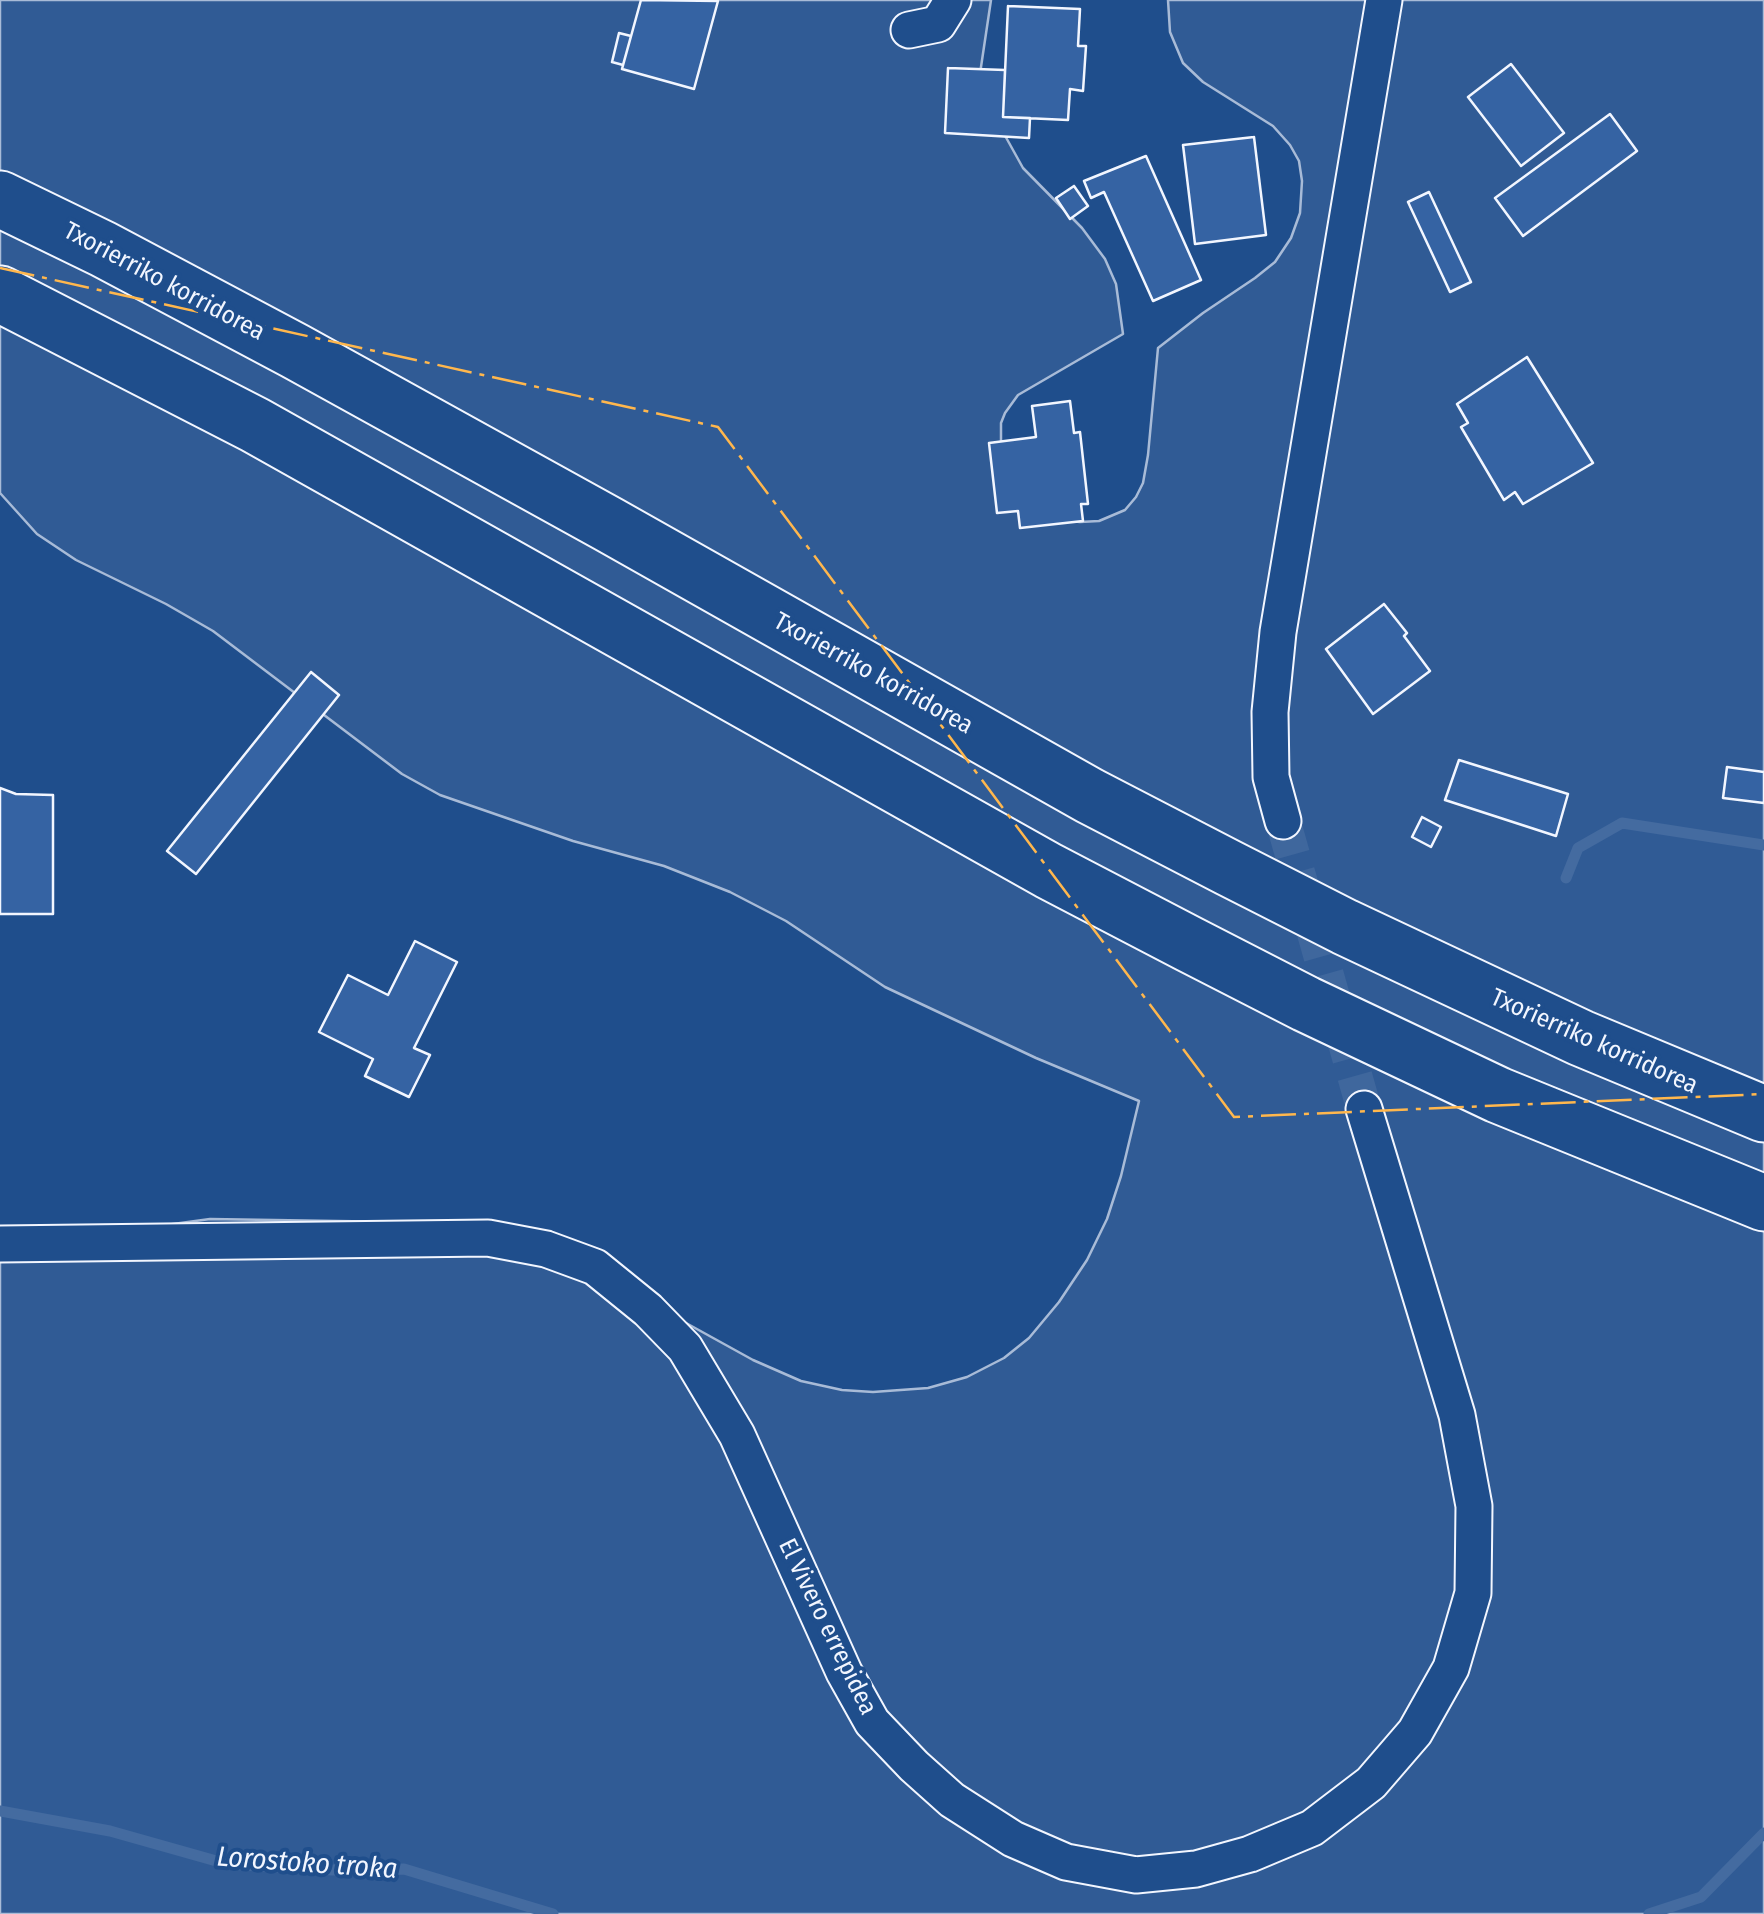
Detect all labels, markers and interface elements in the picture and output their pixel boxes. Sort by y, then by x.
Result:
street label: Txorierriko korridorea [58,216,270,348]
street label: Txorierriko korridorea [768,607,978,741]
street label: Txorierriko korridorea [1486,983,1702,1101]
street label: El Vivero errepidea [771,1534,883,1720]
water label: Lorostoko troka [216,1841,398,1887]

